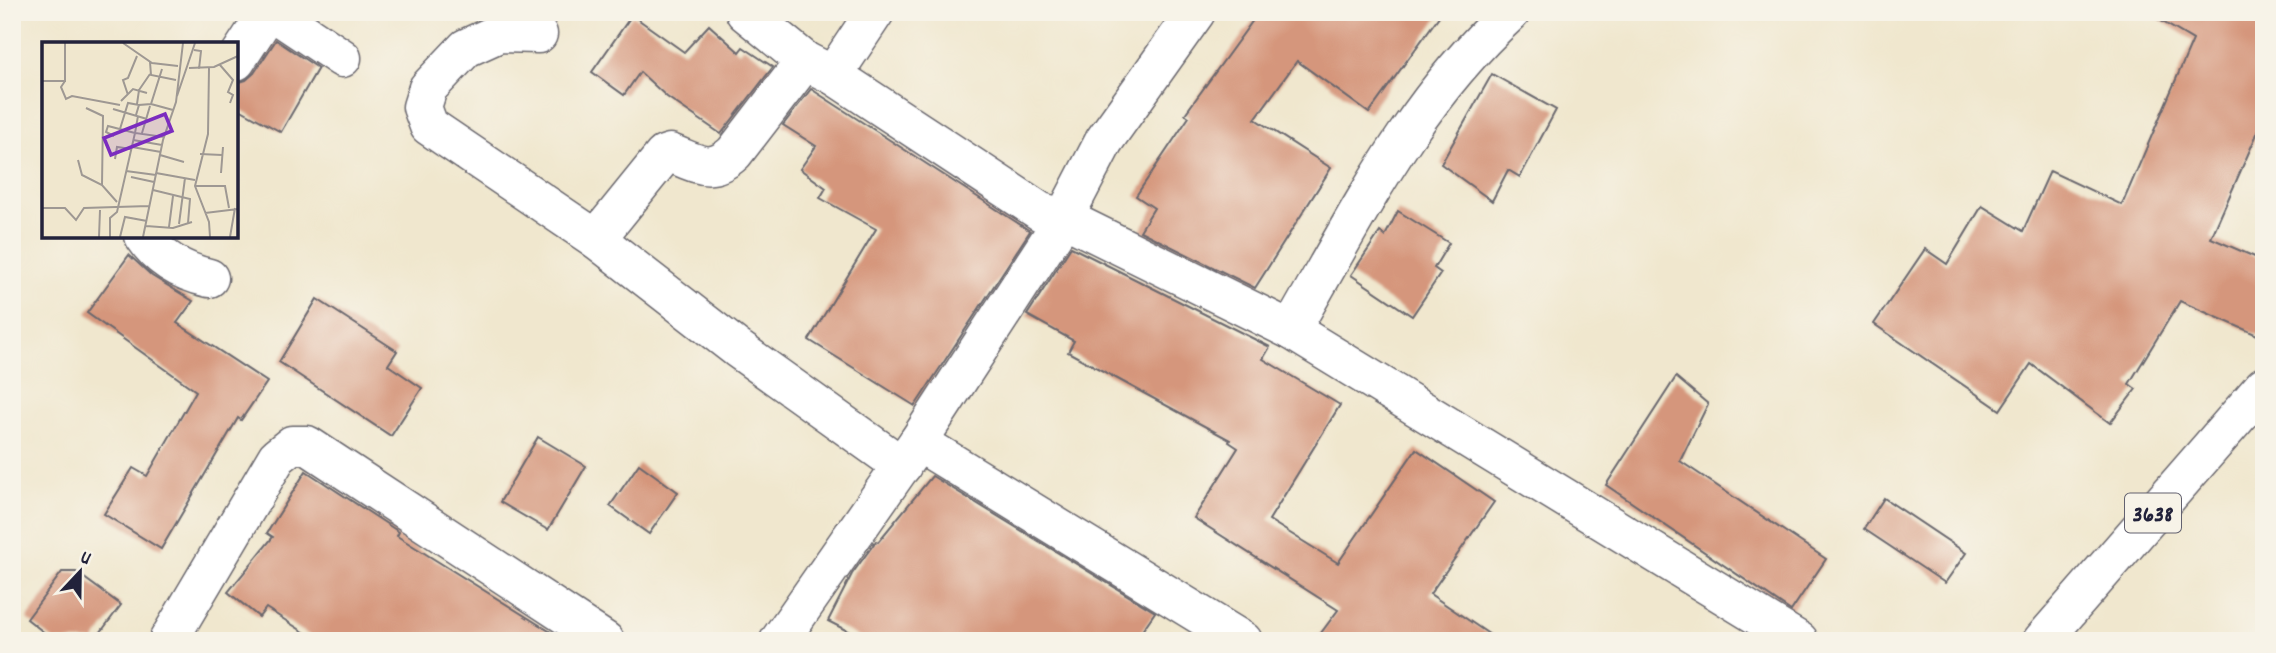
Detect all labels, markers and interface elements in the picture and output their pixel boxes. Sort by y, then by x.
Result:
inset map [42,42,238,238]
road number: 3638 [2125,494,2181,533]
north arrow [46,538,116,608]
text: U [76,545,94,574]

